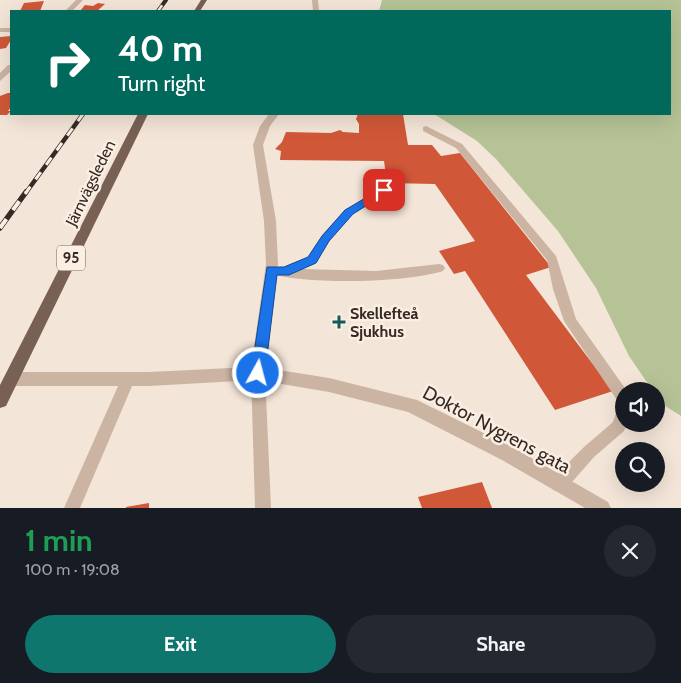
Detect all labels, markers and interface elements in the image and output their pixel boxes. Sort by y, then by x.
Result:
text: 40 m [118,27,203,70]
icon: right [35,30,100,95]
text: Turn right [118,70,205,97]
street label: Järnvägsleden [61,137,119,230]
pin [363,169,405,211]
icon: arrive [370,176,398,204]
road number: 95 [57,246,85,270]
place label: Skellefteå Sjukhus [350,304,419,341]
marker: Skellefteå Sjukhus [332,315,346,329]
position arrow [231,346,283,398]
street label: Doktor Nygrens gata [419,381,575,478]
map controls [615,382,665,492]
button: sound [615,382,665,432]
button: search [615,442,665,492]
text: 1 min [25,522,93,559]
button: close [604,525,656,577]
text: 100 m · 19:08 [25,560,120,579]
button: Exit [25,615,336,673]
button: Share [346,615,656,673]

